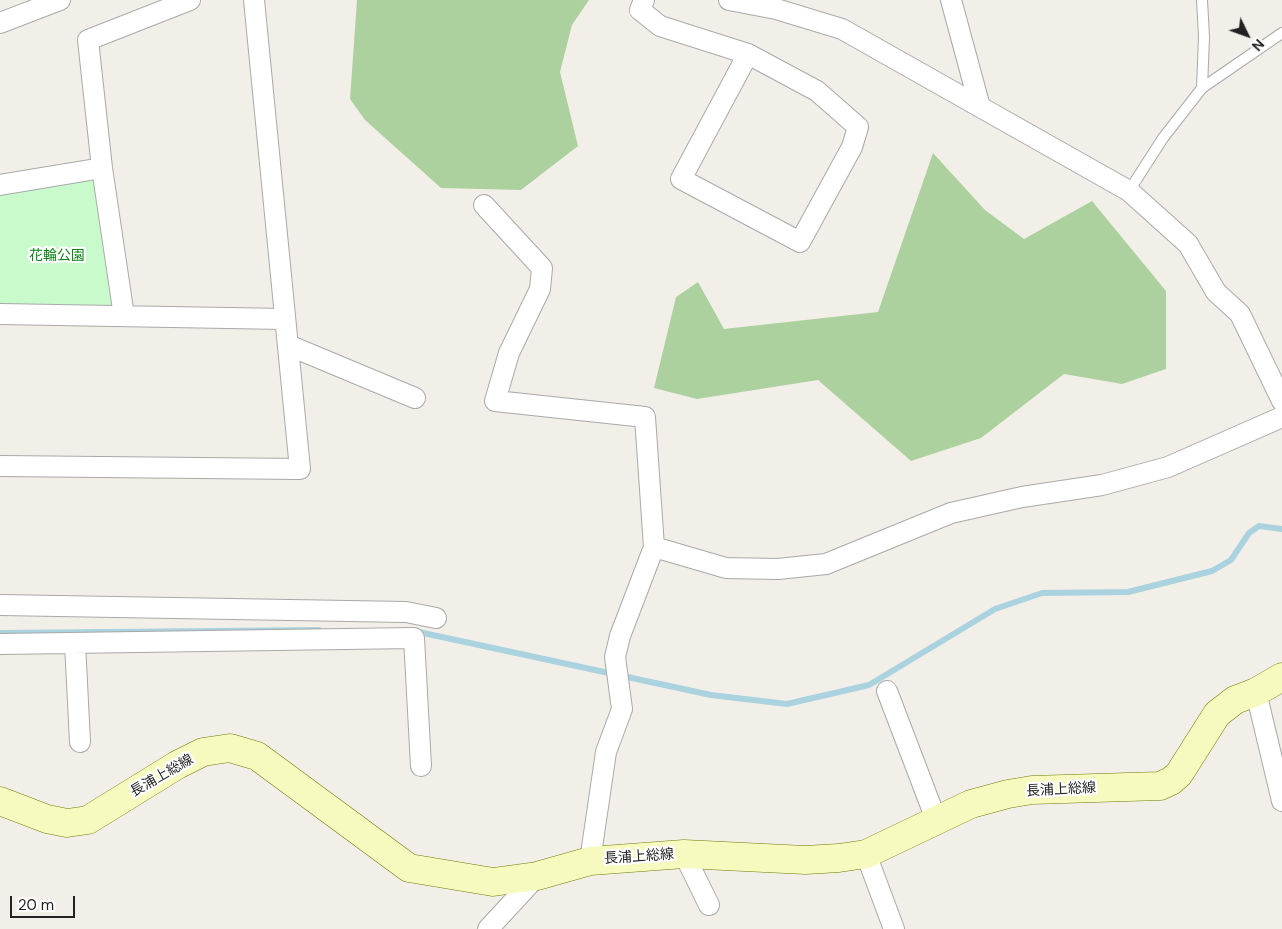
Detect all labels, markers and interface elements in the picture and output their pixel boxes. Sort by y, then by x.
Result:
north arrow [1222,10,1272,60]
text: N [1248,35,1268,55]
park label: 花輪公園 [29,248,85,264]
street label: 長浦上総線 [127,751,197,801]
street label: 長浦上総線 [1026,780,1096,800]
street label: 長浦上総線 [603,846,675,868]
scale bar [12,886,78,918]
text: 20 m [18,895,54,915]

